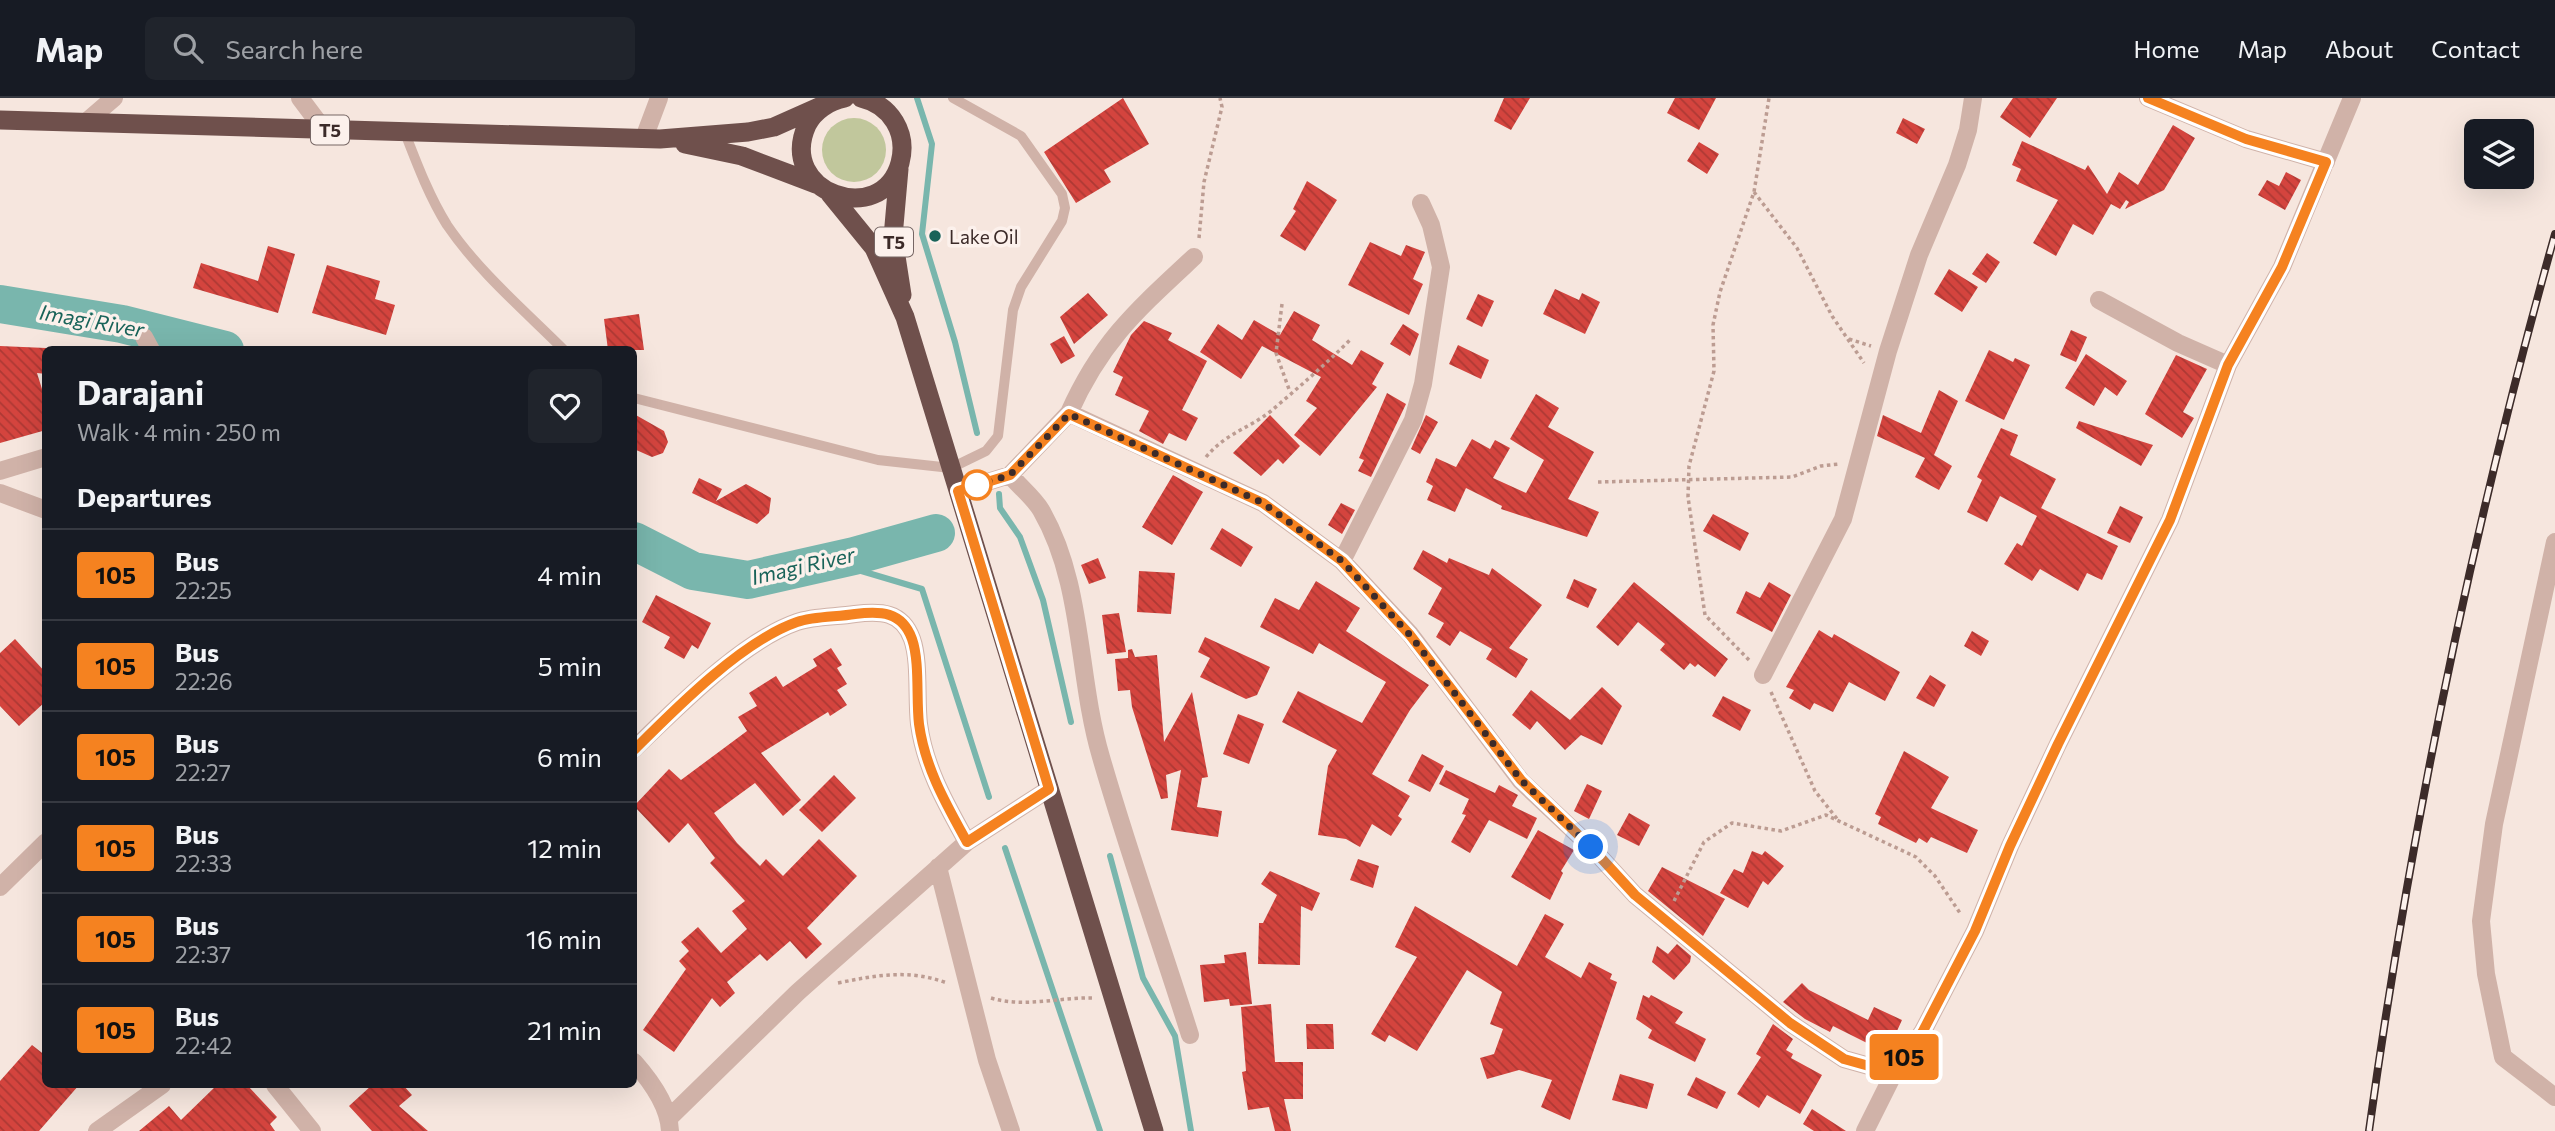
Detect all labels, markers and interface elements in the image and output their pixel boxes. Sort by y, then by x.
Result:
search box [145,17,635,80]
text: Map [35,28,103,69]
icon: search [169,29,207,67]
text: Search here [225,33,363,64]
text: Home [2134,34,2200,63]
text: Map [2238,34,2287,63]
text: About [2325,34,2393,63]
text: Contact [2431,34,2520,63]
road number: T5 [311,115,349,144]
map controls [2464,119,2534,189]
button: layers [2464,119,2534,189]
place label: Lake Oil [949,225,1019,248]
road number: T5 [875,228,913,257]
marker: Lake Oil [927,228,943,244]
water label: Imagi River [38,299,147,342]
button: heart [528,369,602,443]
text: Darajani [77,371,204,412]
text: Walk · 4 min · 250 m [77,418,281,446]
unlabelled marker [962,470,992,500]
text: Departures [77,481,212,512]
water label: Imagi River [749,541,858,589]
text: Bus [175,545,219,576]
text: 4 min [537,559,602,590]
text: 105 [95,560,136,589]
text: 22:25 [175,576,232,604]
text: Bus [175,636,219,667]
text: 5 min [538,650,602,681]
text: 105 [95,651,136,680]
text: 22:26 [175,667,233,695]
text: Bus [175,727,219,758]
text: 6 min [537,741,602,772]
text: 105 [95,742,136,771]
text: 22:27 [175,758,231,786]
text: Bus [175,818,219,849]
your location [1573,829,1608,864]
text: 12 min [527,832,602,863]
text: 105 [95,833,136,862]
text: 22:33 [175,849,232,877]
text: Bus [175,909,219,940]
text: 16 min [526,923,602,954]
text: 105 [95,924,136,953]
text: 22:37 [175,940,231,968]
text: Bus [175,1000,219,1031]
text: 21 min [527,1014,602,1045]
text: 105 [95,1015,136,1044]
text: 22:42 [175,1031,232,1059]
line badge: 105 [1864,1034,1944,1080]
text: 105 [1884,1042,1924,1071]

